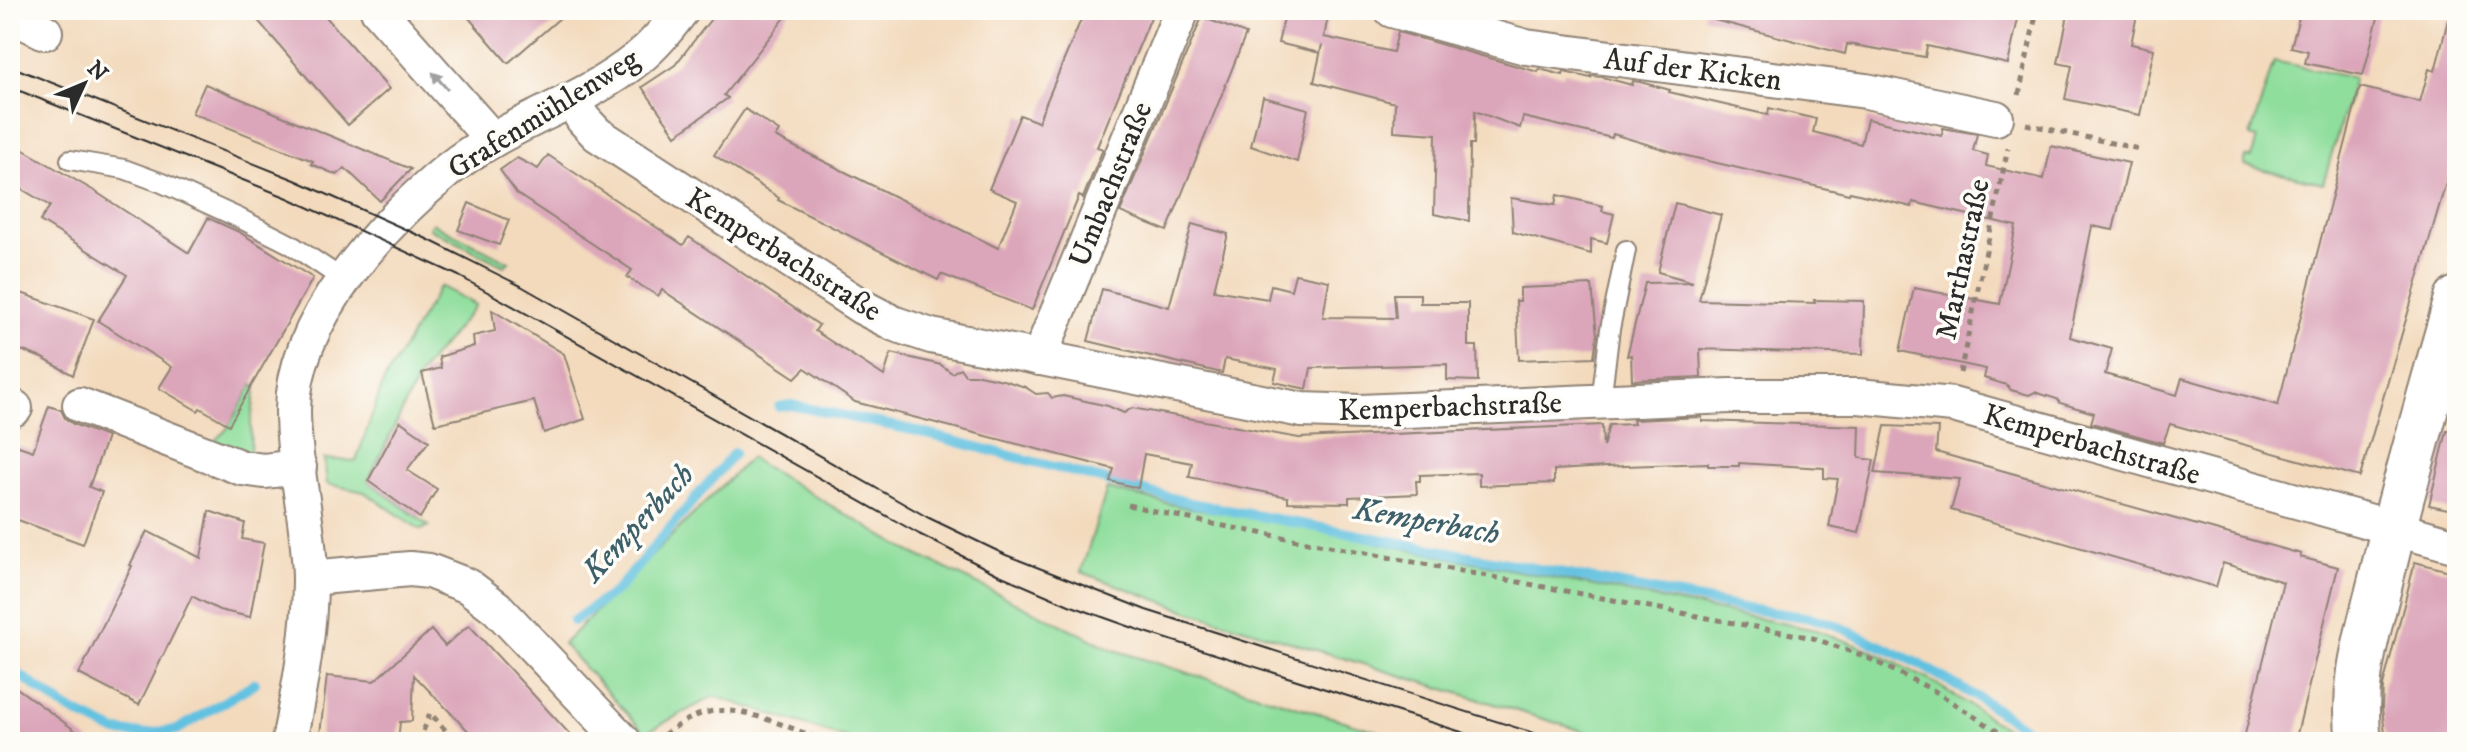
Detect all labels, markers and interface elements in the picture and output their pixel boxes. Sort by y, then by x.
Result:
street label: Grafenmühlenweg [442,41,646,188]
street label: Auf der Kicken [1602,41,1784,100]
north arrow [44,44,124,124]
text: N [81,55,113,87]
one-way arrow [432,71,450,90]
street label: Umbachstraße [1062,97,1161,272]
street label: Marthastraße [1928,175,1999,343]
street label: Kemperbachstraße [678,180,888,330]
street label: Kemperbachstraße [1338,385,1563,430]
street label: Kemperbachstraße [1979,397,2204,494]
water label: Kemperbach [573,456,703,592]
water label: Kemperbach [1350,489,1503,554]

